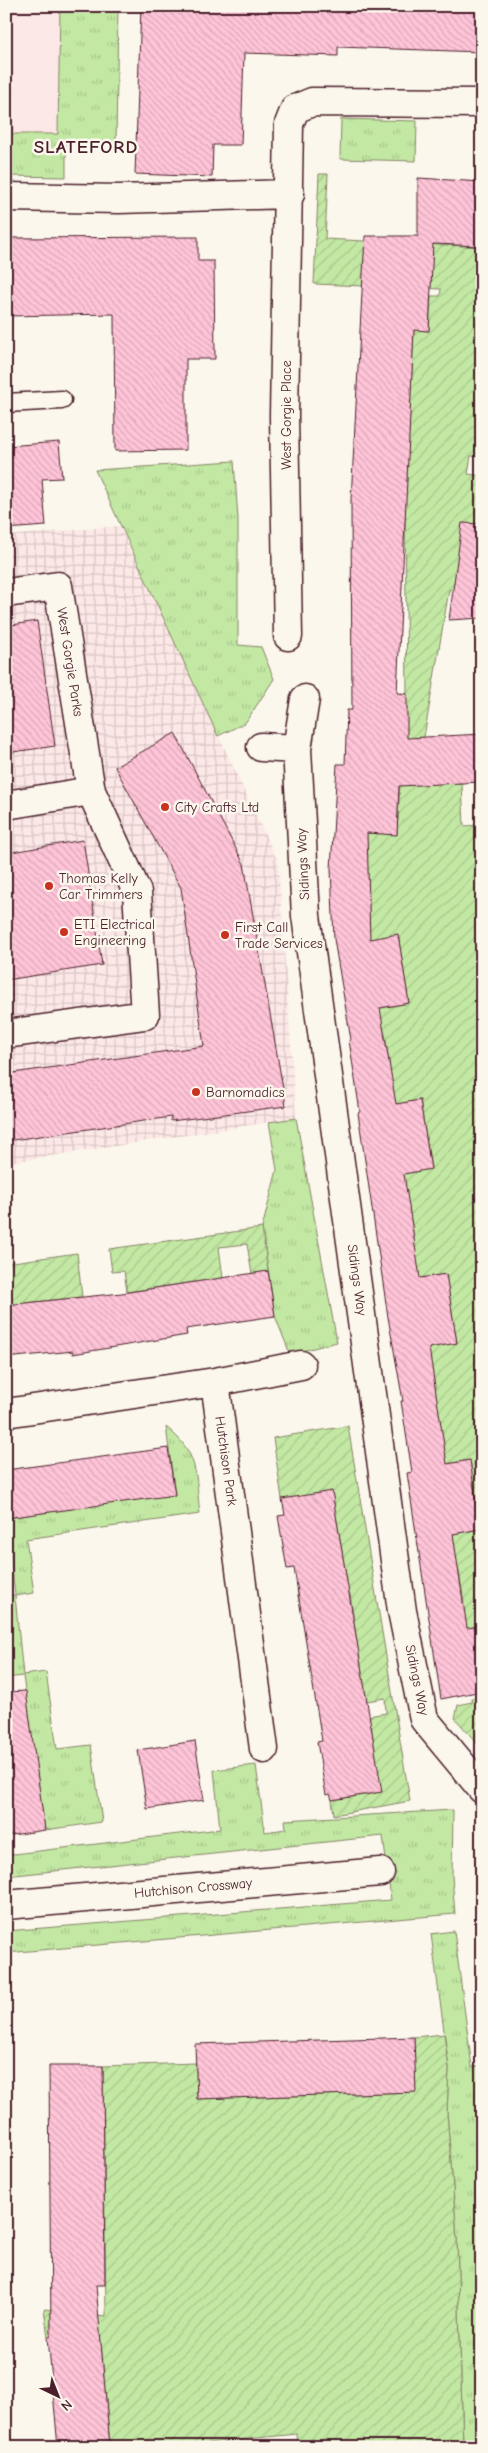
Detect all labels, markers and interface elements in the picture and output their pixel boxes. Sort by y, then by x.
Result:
district label: SLATEFORD [34,136,138,158]
street label: West Gorgie Place [278,360,295,470]
street label: West Gorgie Parks [53,606,87,718]
place label: City Crafts Ltd [175,799,259,816]
marker: City Crafts Ltd [159,801,171,813]
street label: Sidings Way [293,827,313,900]
place label: Thomas Kelly Car Trimmers [59,870,143,903]
marker: Thomas Kelly Car Trimmers [43,880,55,892]
place label: ETI Electrical Engineering [74,916,155,949]
place label: First Call Trade Services [235,919,323,952]
marker: ETI Electrical Engineering [58,926,70,938]
marker: First Call Trade Services [219,929,231,941]
place label: Barnomadics [206,1084,285,1101]
marker: Barnomadics [190,1086,202,1098]
street label: Sidings Way [344,1243,371,1317]
street label: Hutchison Park [211,1415,241,1507]
street label: Sidings Way [401,1643,433,1718]
street label: Hutchison Crossway [133,1874,253,1902]
north arrow [32,2370,82,2420]
text: N [57,2396,76,2414]

